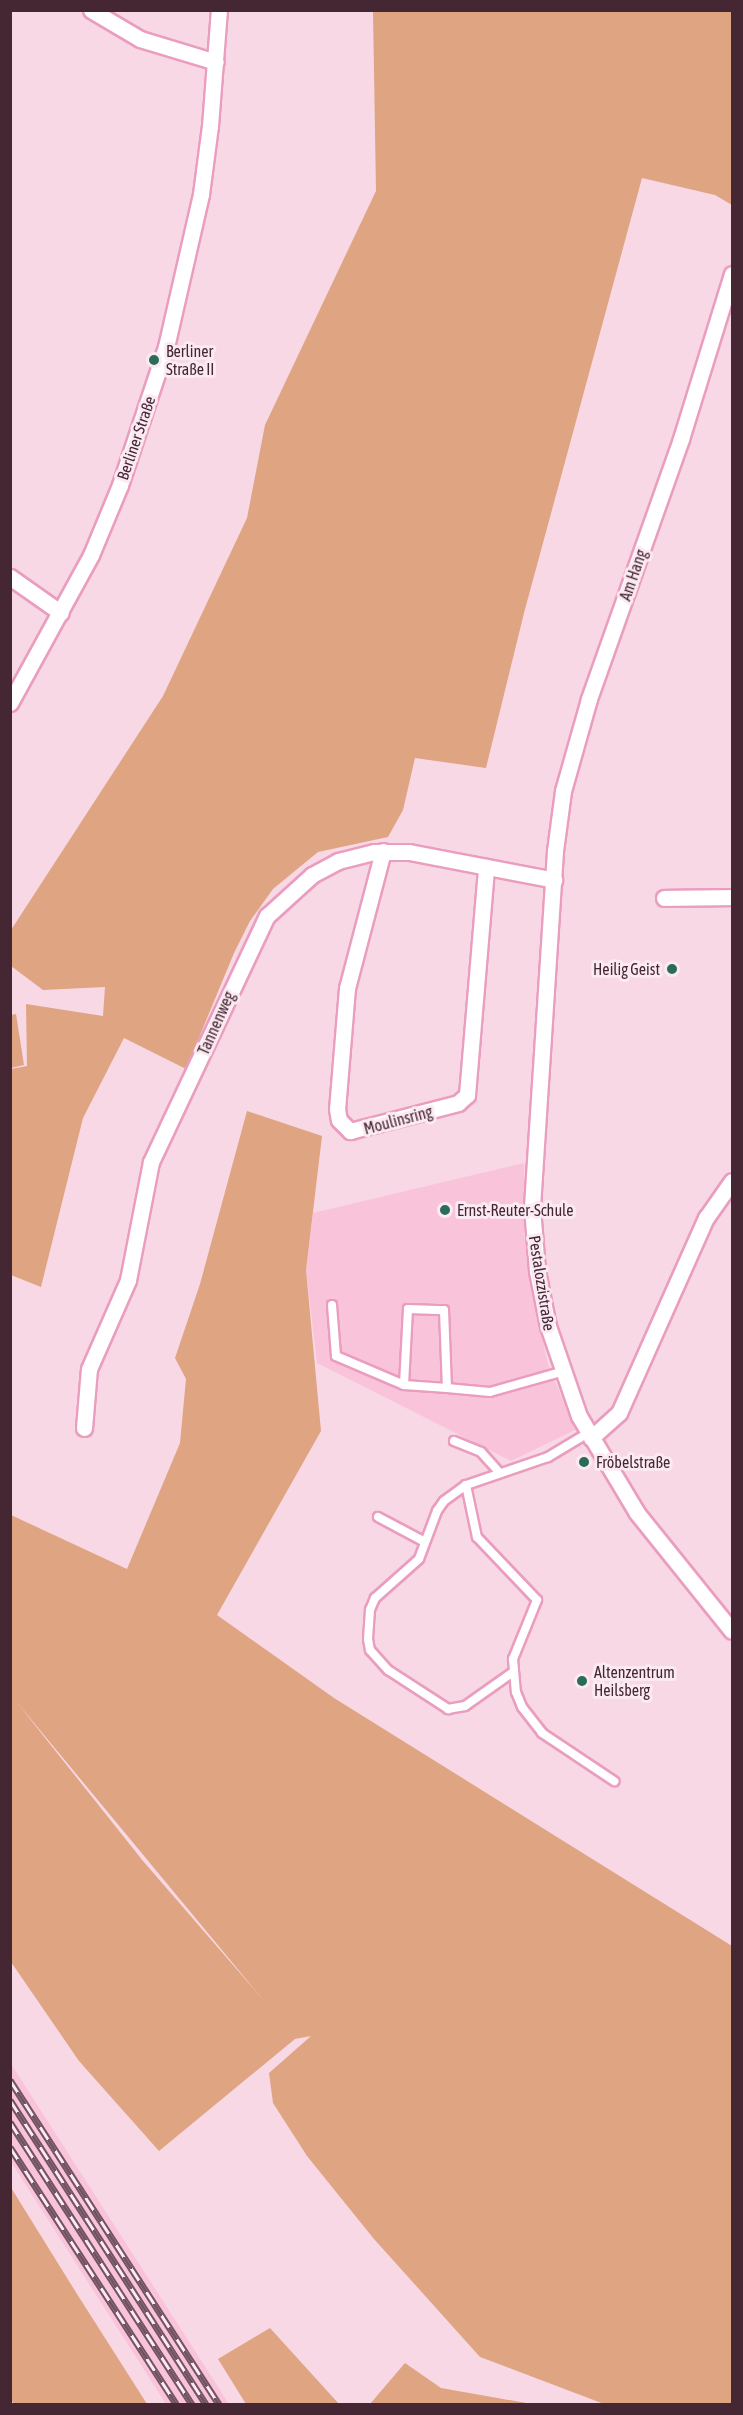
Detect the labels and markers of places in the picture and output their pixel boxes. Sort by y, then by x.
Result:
place label: Berliner Straße II [166,341,214,379]
marker: Berliner Straße II [147,353,161,367]
place label: Heilig Geist [593,959,660,979]
marker: Heilig Geist [665,962,679,976]
place label: Ernst-Reuter-Schule [457,1200,573,1220]
marker: Ernst-Reuter-Schule [438,1203,452,1217]
place label: Fröbelstraße [596,1452,670,1472]
marker: Fröbelstraße [577,1455,591,1469]
place label: Altenzentrum Heilsberg [594,1662,675,1700]
marker: Altenzentrum Heilsberg [575,1674,589,1688]

